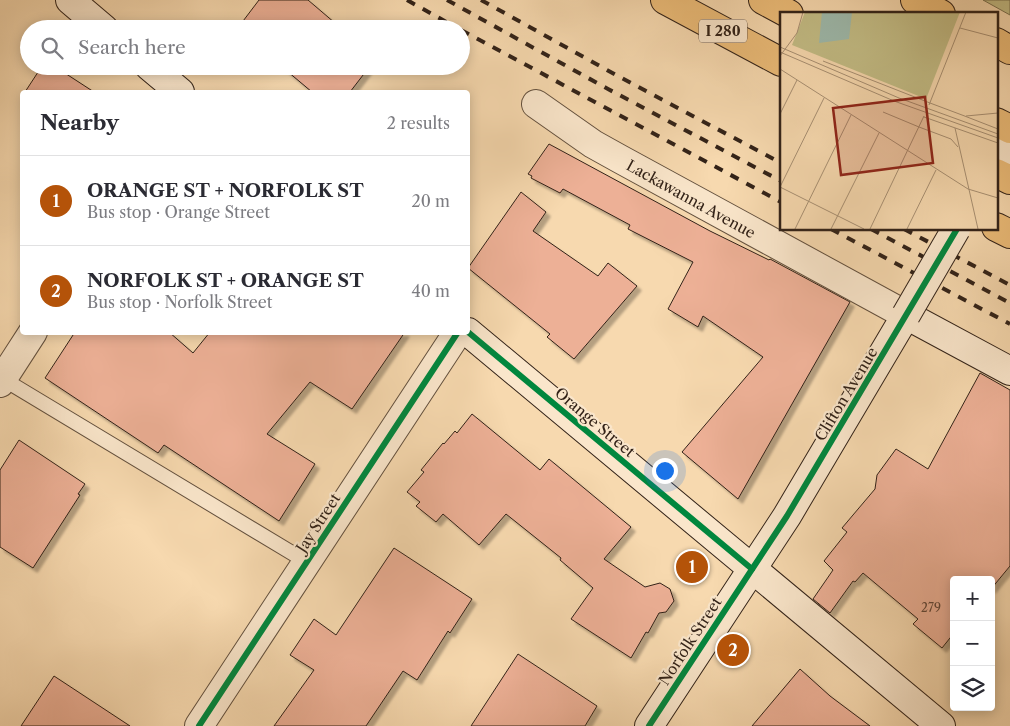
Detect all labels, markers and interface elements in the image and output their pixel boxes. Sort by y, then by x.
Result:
inset map [780,12,998,230]
search box [20,20,470,75]
road number: I 280 [699,20,747,42]
icon: search [38,34,66,62]
text: Search here [78,36,186,59]
text: Nearby [40,110,119,135]
text: 2 results [387,113,450,133]
street label: Lackawanna Avenue [623,156,759,242]
text: ORANGE ST + NORFOLK ST [87,179,364,202]
text: 1 [52,191,60,211]
text: 20 m [411,191,450,211]
text: Bus stop · Orange Street [87,202,270,222]
text: NORFOLK ST + ORANGE ST [87,269,364,292]
text: 2 [51,281,61,301]
text: 40 m [411,281,450,301]
text: Bus stop · Norfolk Street [87,292,272,312]
street label: Clifton Avenue [810,344,882,444]
street label: Orange Street [551,383,639,461]
your location [652,458,678,484]
street label: Jay Street [291,489,345,558]
pin: 1 [676,548,708,586]
map controls [950,576,995,711]
button: + [950,576,995,621]
street label: Norfolk Street [654,593,726,689]
house number: 279 [921,600,941,615]
button: − [950,621,995,666]
pin: 2 [717,631,749,669]
button: layers [950,666,995,711]

